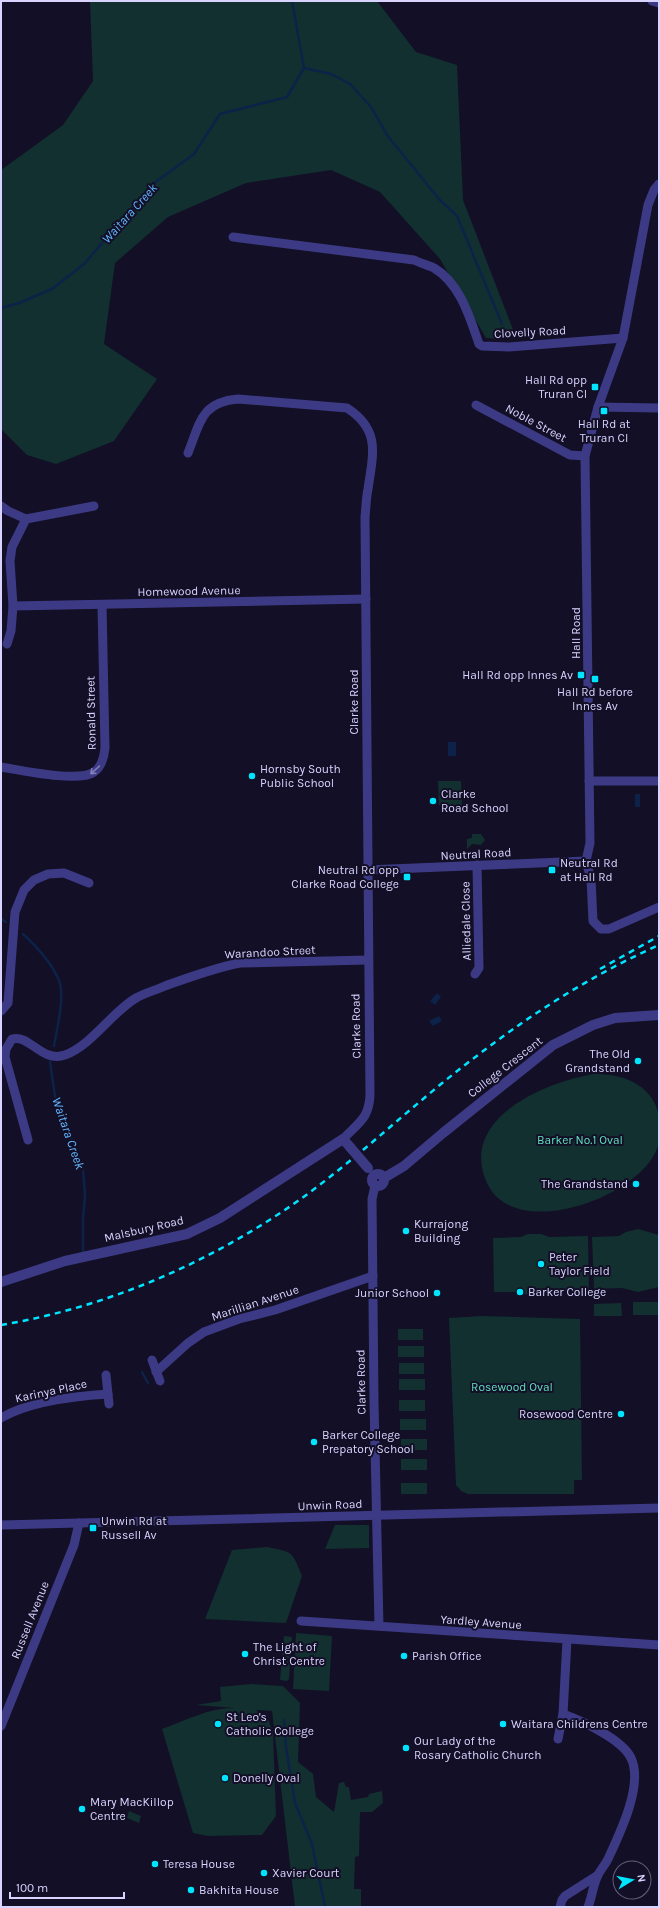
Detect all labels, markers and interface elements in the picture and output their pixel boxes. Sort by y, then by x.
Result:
water label: Waitara Creek [99,180,160,246]
street label: Clovelly Road [494,323,566,341]
place label: Hall Rd opp Truran Cl [525,373,587,401]
marker: Hall Rd opp Truran Cl [590,382,600,392]
street label: Noble Street [503,401,569,445]
marker: Hall Rd at Truran Cl [599,406,609,416]
place label: Hall Rd at Truran Cl [578,417,631,445]
street label: Homewood Avenue [137,583,241,599]
street label: Hall Road [569,607,583,659]
place label: Hall Rd opp Innes Av [462,668,573,682]
street label: Clarke Road [347,669,361,735]
marker: Hall Rd opp Innes Av [576,670,586,680]
marker: Hall Rd before Innes Av [590,674,600,684]
street label: Ronald Street [83,675,99,750]
place label: Hall Rd before Innes Av [557,685,633,713]
place label: Hornsby South Public School [260,762,341,790]
one-way arrow [90,765,100,774]
marker: Hornsby South Public School [247,771,257,781]
place label: Clarke Road School [441,787,509,815]
marker: Clarke Road School [428,796,438,806]
street label: Neutral Road [440,845,512,863]
place label: Neutral Rd at Hall Rd [560,856,618,884]
place label: Neutral Rd opp Clarke Road College [291,863,399,891]
marker: Neutral Rd at Hall Rd [547,865,557,875]
marker: Neutral Rd opp Clarke Road College [402,872,412,882]
street label: Alliedale Close [458,881,474,961]
street label: Warandoo Street [224,943,316,961]
street label: Clarke Road [348,993,364,1059]
street label: College Crescent [465,1033,545,1100]
place label: The Old Grandstand [565,1047,630,1075]
marker: The Old Grandstand [633,1056,643,1066]
water label: Waitara Creek [49,1095,88,1172]
park label: Barker No.1 Oval [537,1133,623,1147]
place label: The Grandstand [541,1177,628,1191]
marker: The Grandstand [631,1179,641,1189]
street label: Malsbury Road [103,1213,185,1245]
place label: Kurrajong Building [414,1217,468,1245]
marker: Kurrajong Building [401,1226,411,1236]
place label: Peter Taylor Field [549,1250,610,1278]
marker: Peter Taylor Field [536,1259,546,1269]
street label: Marillian Avenue [209,1282,301,1324]
place label: Barker College [528,1285,606,1299]
place label: Junior School [355,1286,429,1300]
marker: Barker College [515,1287,525,1297]
marker: Junior School [432,1288,442,1298]
street label: Clarke Road [353,1349,369,1415]
street label: Karinya Place [14,1377,88,1405]
park label: Rosewood Oval [471,1380,553,1394]
place label: Rosewood Centre [519,1407,613,1421]
marker: Rosewood Centre [616,1409,626,1419]
place label: Barker College Prepatory School [322,1428,414,1456]
marker: Barker College Prepatory School [309,1437,319,1447]
street label: Unwin Road [297,1497,363,1513]
place label: Unwin Rd at Russell Av [101,1514,167,1542]
marker: Unwin Rd at Russell Av [88,1523,98,1533]
street label: Russell Avenue [8,1579,52,1661]
street label: Yardley Avenue [440,1612,522,1632]
place label: The Light of Christ Centre [253,1640,325,1668]
marker: The Light of Christ Centre [240,1649,250,1659]
place label: Parish Office [412,1649,481,1663]
marker: Parish Office [399,1651,409,1661]
place label: St Leo's Catholic College [226,1710,314,1738]
place label: Waitara Childrens Centre [511,1717,648,1731]
marker: St Leo's Catholic College [213,1719,223,1729]
marker: Waitara Childrens Centre [498,1719,508,1729]
place label: Our Lady of the Rosary Catholic Church [414,1734,541,1762]
marker: Our Lady of the Rosary Catholic Church [401,1743,411,1753]
place label: Donelly Oval [233,1771,300,1785]
marker: Donelly Oval [220,1773,230,1783]
place label: Mary MacKillop Centre [90,1795,174,1823]
marker: Mary MacKillop Centre [77,1804,87,1814]
place label: Teresa House [163,1857,235,1871]
marker: Teresa House [150,1859,160,1869]
north arrow [612,1860,652,1900]
place label: Xavier Court [272,1866,340,1880]
marker: Xavier Court [259,1868,269,1878]
text: N [634,1873,648,1883]
scale bar [10,1874,124,1900]
text: 100 m [16,1881,48,1895]
place label: Bakhita House [199,1883,279,1897]
marker: Bakhita House [186,1885,196,1895]

